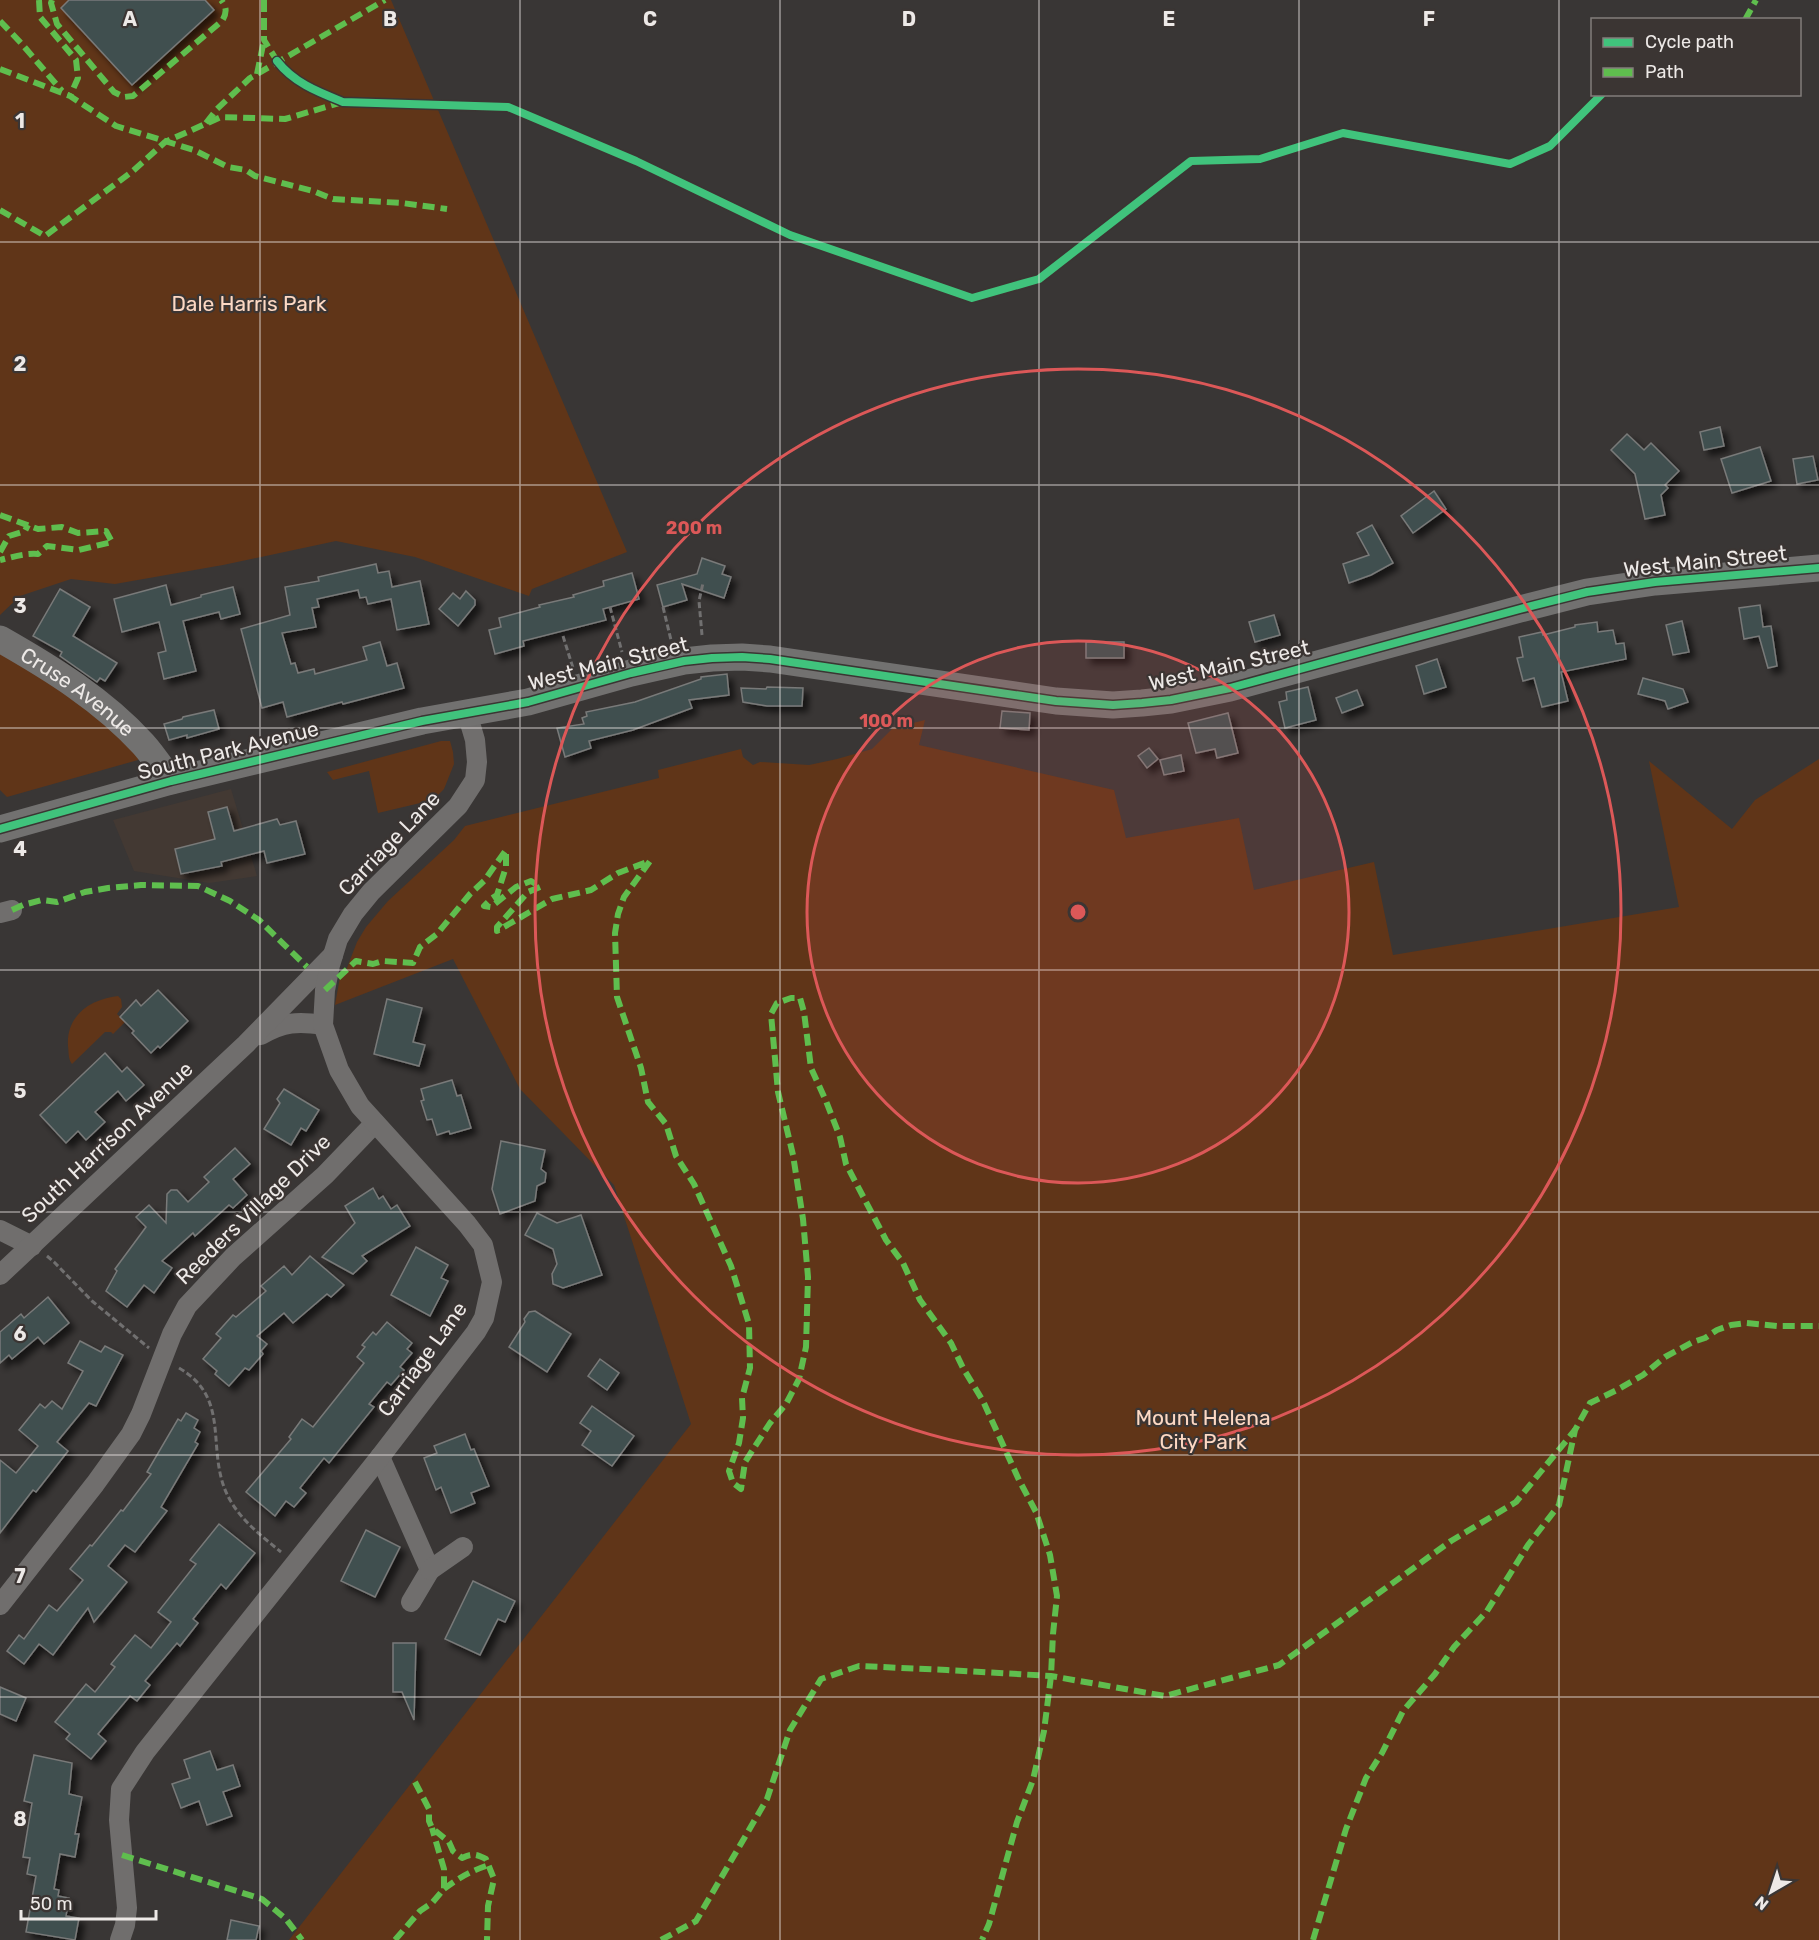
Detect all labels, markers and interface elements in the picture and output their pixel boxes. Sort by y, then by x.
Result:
text: A [123,7,138,31]
text: B [383,7,397,31]
text: C [643,7,657,31]
text: D [902,7,916,31]
text: E [1163,7,1175,31]
text: F [1423,7,1435,31]
legend [1591,18,1801,96]
text: Cycle path [1645,31,1734,53]
text: Path [1645,61,1684,83]
text: 1 [15,109,25,133]
park label: Dale Harris Park [171,291,327,316]
text: 2 [14,352,27,376]
text: 200 m [666,517,722,539]
street label: West Main Street [1622,540,1788,582]
text: 3 [13,594,27,618]
street label: West Main Street [525,631,691,695]
street label: West Main Street [1146,634,1312,696]
street label: Cruse Avenue [16,641,140,741]
text: 100 m [859,710,913,732]
street label: South Park Avenue [135,715,321,785]
street label: Carriage Lane [333,786,445,900]
text: 4 [13,837,27,861]
centre of rings [1068,902,1088,922]
street label: South Harrison Avenue [16,1056,198,1228]
text: 5 [14,1079,27,1103]
street label: Reeders Village Drive [171,1129,335,1289]
street label: Carriage Lane [372,1297,472,1421]
text: 6 [13,1322,27,1346]
park label: Mount Helena City Park [1135,1405,1271,1454]
text: 7 [14,1564,26,1588]
text: 8 [13,1807,27,1831]
north arrow [1741,1862,1801,1922]
scale bar [21,1883,156,1921]
text: N [1751,1892,1772,1914]
text: 50 m [30,1893,73,1915]

